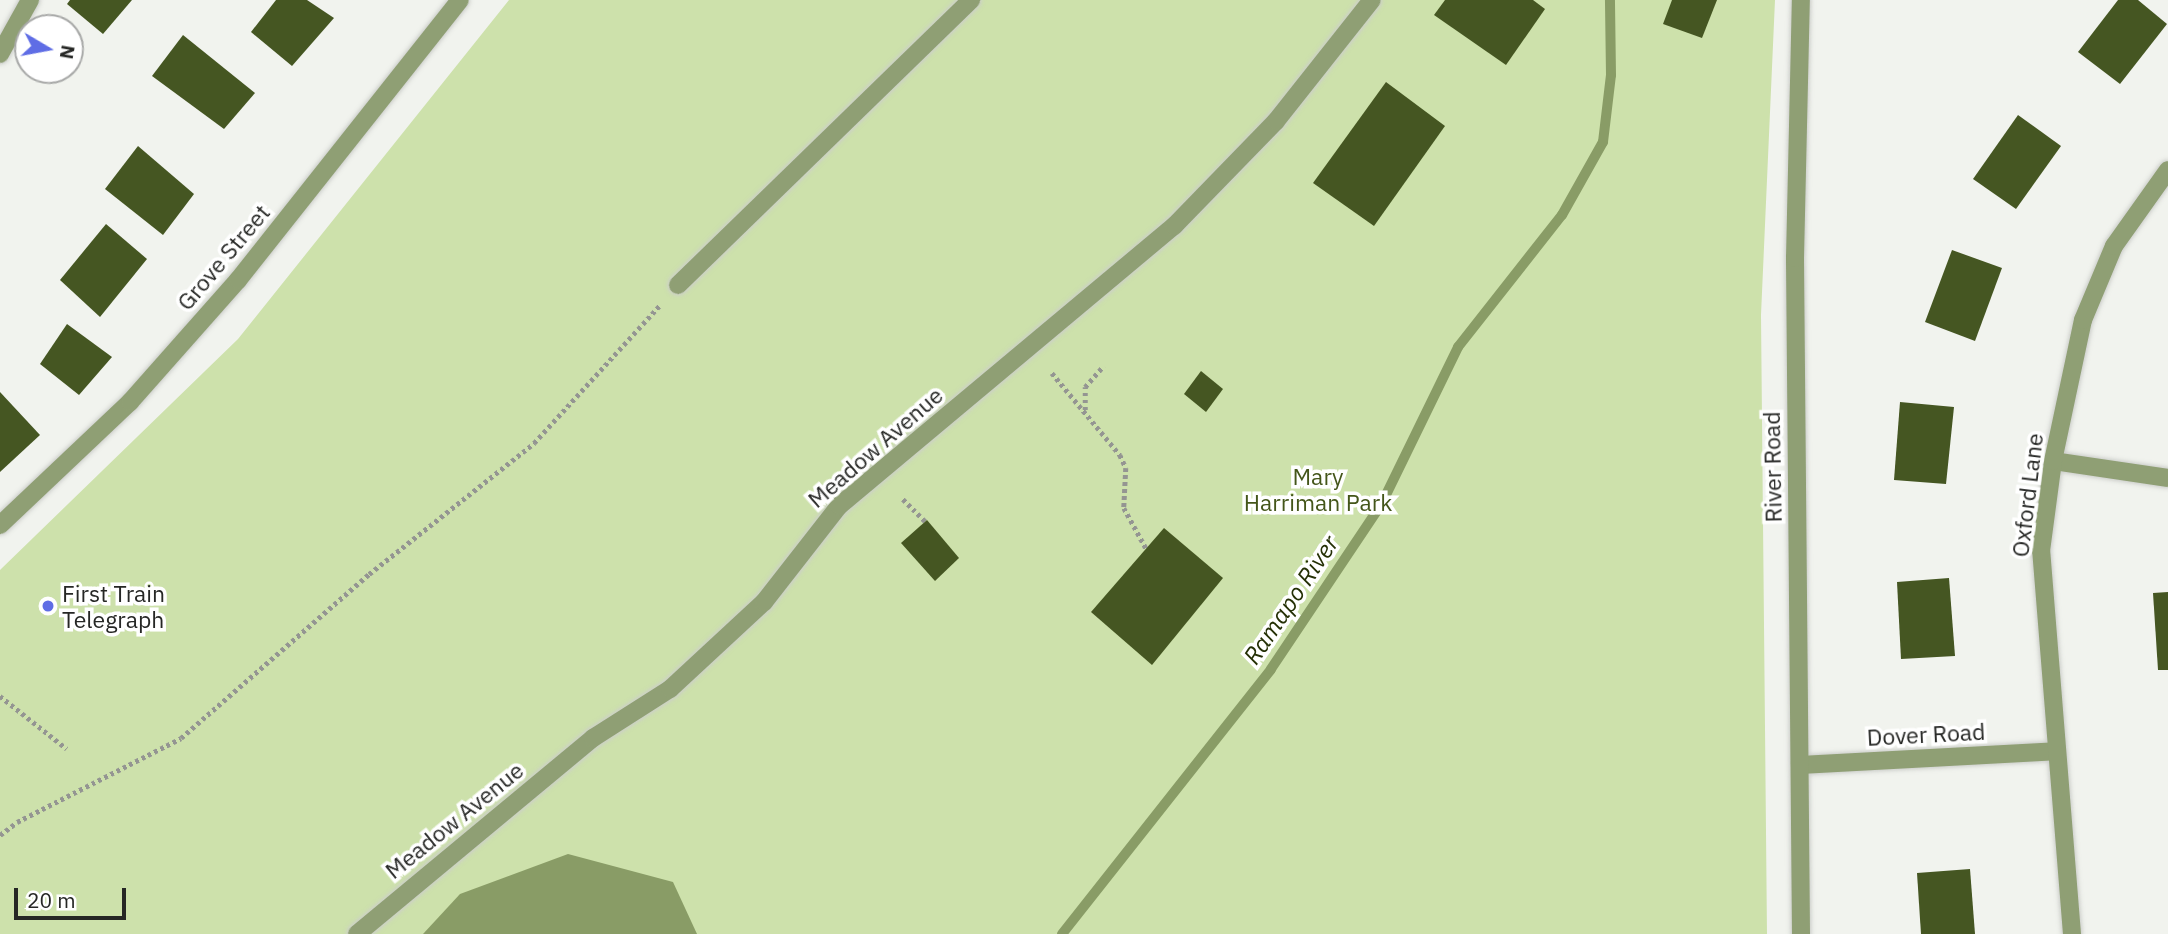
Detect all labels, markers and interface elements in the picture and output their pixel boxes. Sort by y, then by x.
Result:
north arrow [14,14,84,84]
text: N [55,43,81,61]
street label: Grove Street [171,199,275,315]
street label: Meadow Avenue [802,381,948,513]
street label: River Road [1757,411,1787,523]
street label: Oxford Lane [2006,431,2048,559]
park label: Mary Harriman Park [1244,462,1392,516]
water label: Ramapo River [1237,530,1345,670]
place label: First Train Telegraph [62,579,165,633]
marker: First Train Telegraph [40,598,56,614]
street label: Dover Road [1866,717,1986,751]
street label: Meadow Avenue [379,756,529,884]
scale bar [18,874,130,918]
text: 20 m [27,886,76,914]

